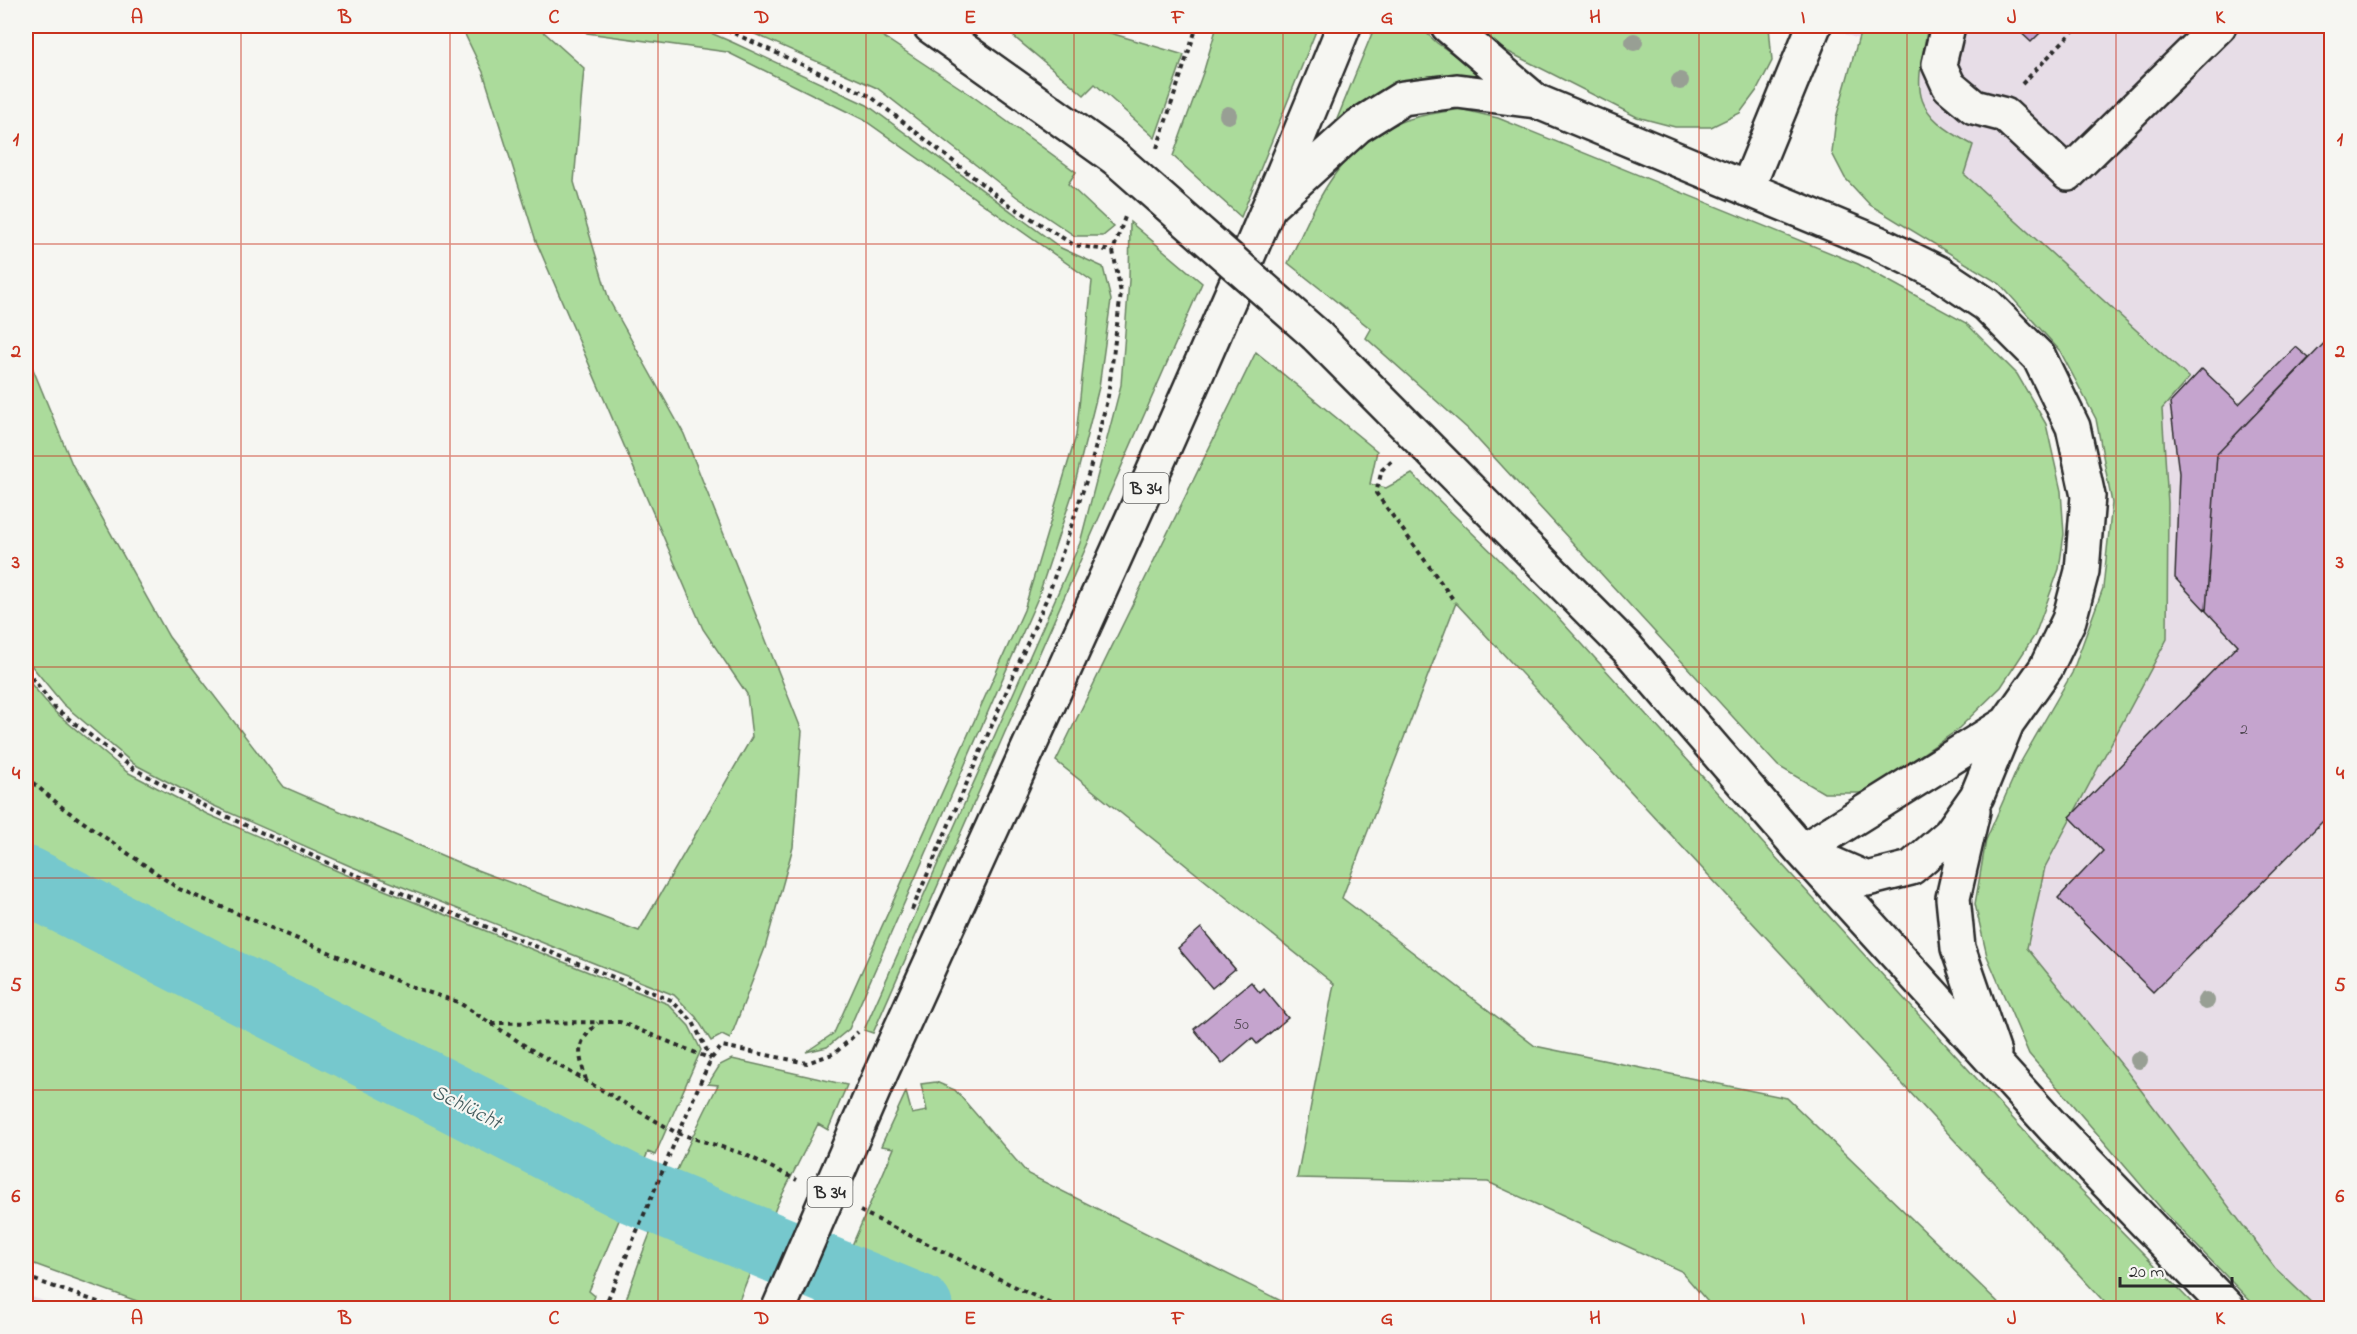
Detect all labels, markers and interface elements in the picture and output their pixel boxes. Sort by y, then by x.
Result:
text: A [131,4,143,33]
text: B [337,4,352,33]
text: C [549,4,560,33]
text: D [754,4,769,33]
text: E [964,4,976,33]
text: F [1171,4,1185,33]
text: G [1381,4,1394,33]
text: H [1589,4,1601,33]
text: I [1801,4,1806,33]
text: J [2007,4,2017,33]
text: K [2215,4,2226,33]
text: 1 [13,126,20,155]
text: 1 [2337,126,2344,155]
text: 2 [10,338,21,367]
text: 2 [2334,338,2345,367]
road number: B 34 [1124,473,1168,503]
text: 3 [11,549,20,578]
text: 3 [2335,549,2344,578]
house number: 2 [2240,718,2248,742]
text: 4 [12,760,21,789]
text: 4 [2336,760,2345,789]
text: 5 [10,972,22,1001]
text: 5 [2334,972,2346,1001]
house number: 50 [1233,1013,1249,1037]
water label: Schlücht [426,1077,508,1139]
road number: B 34 [808,1177,852,1207]
text: 6 [12,1183,21,1212]
text: 6 [2336,1183,2345,1212]
scale bar [2120,1250,2232,1288]
text: 20 m [2129,1260,2164,1286]
text: A [131,1305,143,1334]
text: B [337,1305,352,1334]
text: C [549,1305,560,1334]
text: D [754,1305,769,1334]
text: E [964,1305,976,1334]
text: F [1171,1305,1185,1334]
text: G [1381,1305,1394,1334]
text: H [1589,1305,1601,1334]
text: I [1801,1305,1806,1334]
text: J [2007,1305,2017,1334]
text: K [2215,1305,2226,1334]

